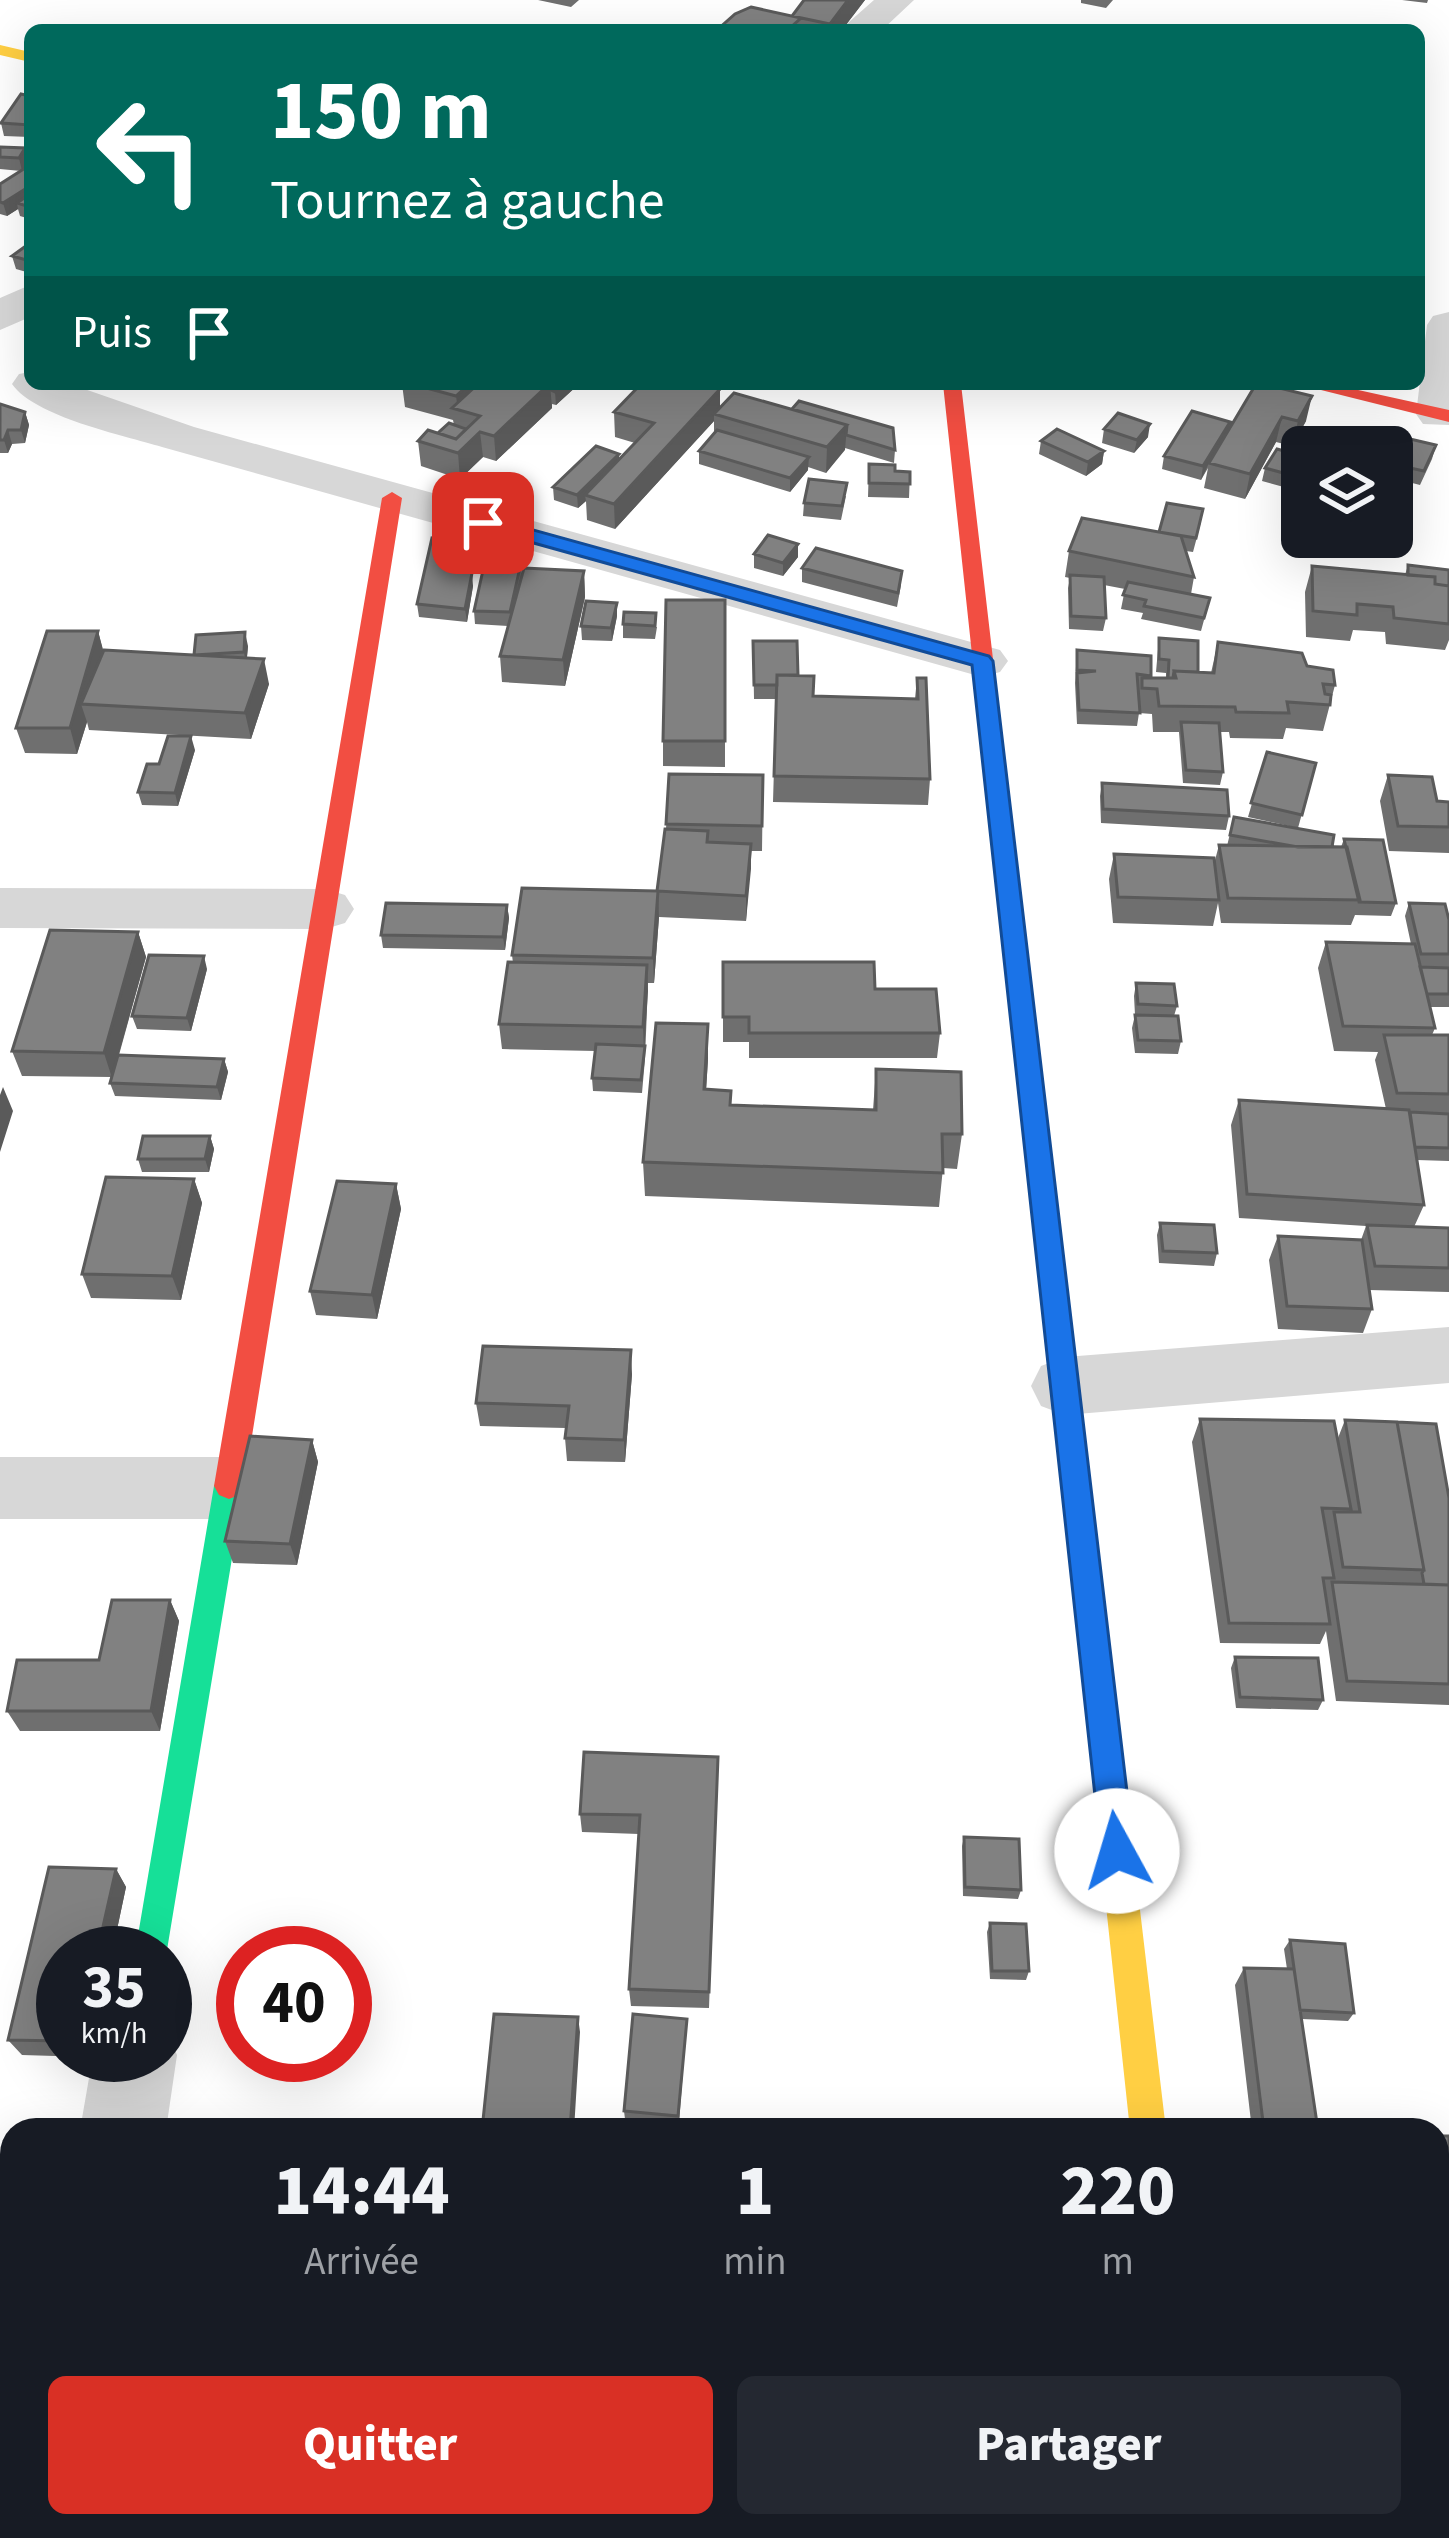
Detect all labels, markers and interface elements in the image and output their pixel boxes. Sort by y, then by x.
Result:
text: 150 m [270,52,492,172]
icon: left [72,72,228,228]
text: Tournez à gauche [270,163,665,240]
icon: arrive [176,300,242,366]
text: Puis [72,301,152,365]
map controls [1281,426,1413,558]
button: layers [1281,426,1413,558]
pin [432,472,534,574]
icon: arrive [450,490,516,556]
position arrow [1054,1788,1180,1914]
speed limit sign: 40 [216,1926,372,2082]
text: 35 [82,1946,146,2031]
text: km/h [81,2012,147,2055]
text: 14:44 [274,2140,450,2243]
text: 1 [736,2140,774,2243]
text: 220 [1060,2140,1175,2243]
text: Arrivée [304,2234,419,2290]
text: min [723,2234,787,2290]
text: m [1102,2234,1134,2290]
button: Quitter [48,2376,713,2514]
button: Partager [737,2376,1401,2514]

